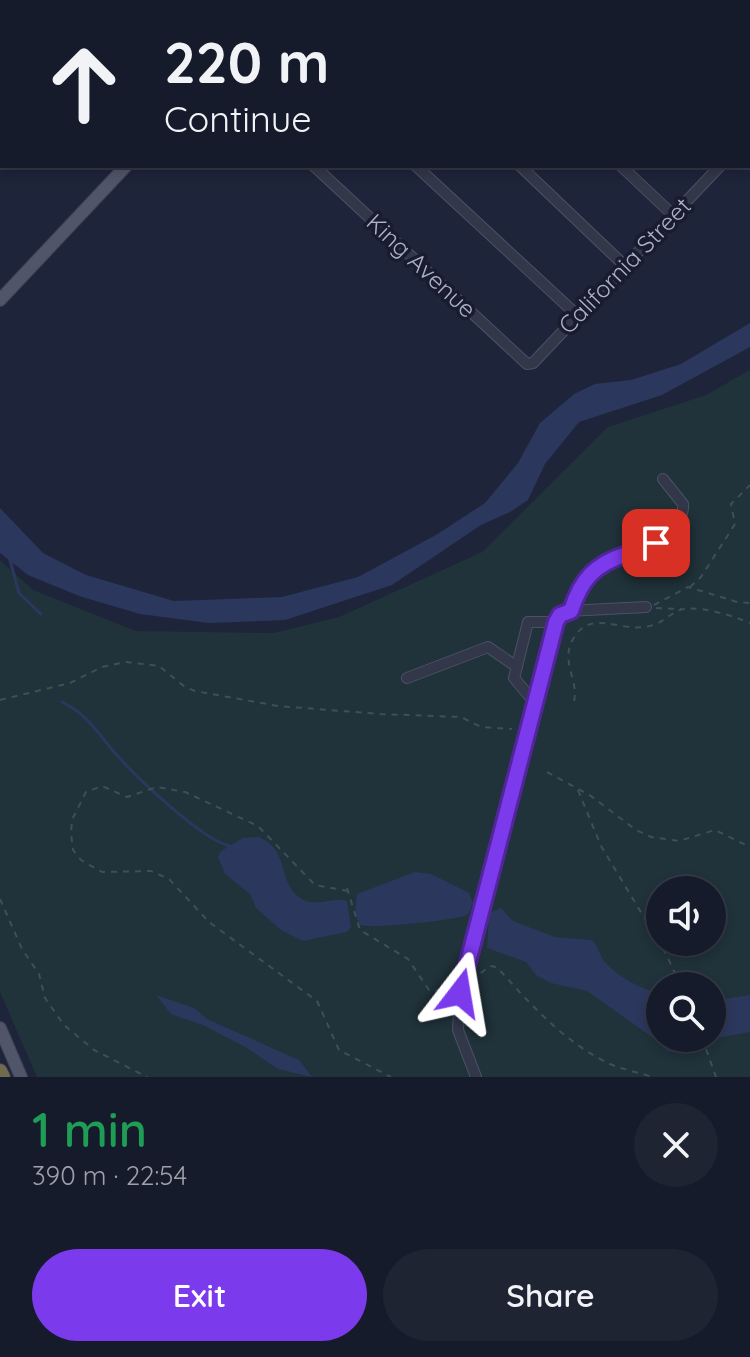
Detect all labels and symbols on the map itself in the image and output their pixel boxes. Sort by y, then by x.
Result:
street label: California Street [552,191,697,340]
street label: King Avenue [361,207,483,324]
pin [622,509,690,577]
position arrow [418,951,502,1035]

